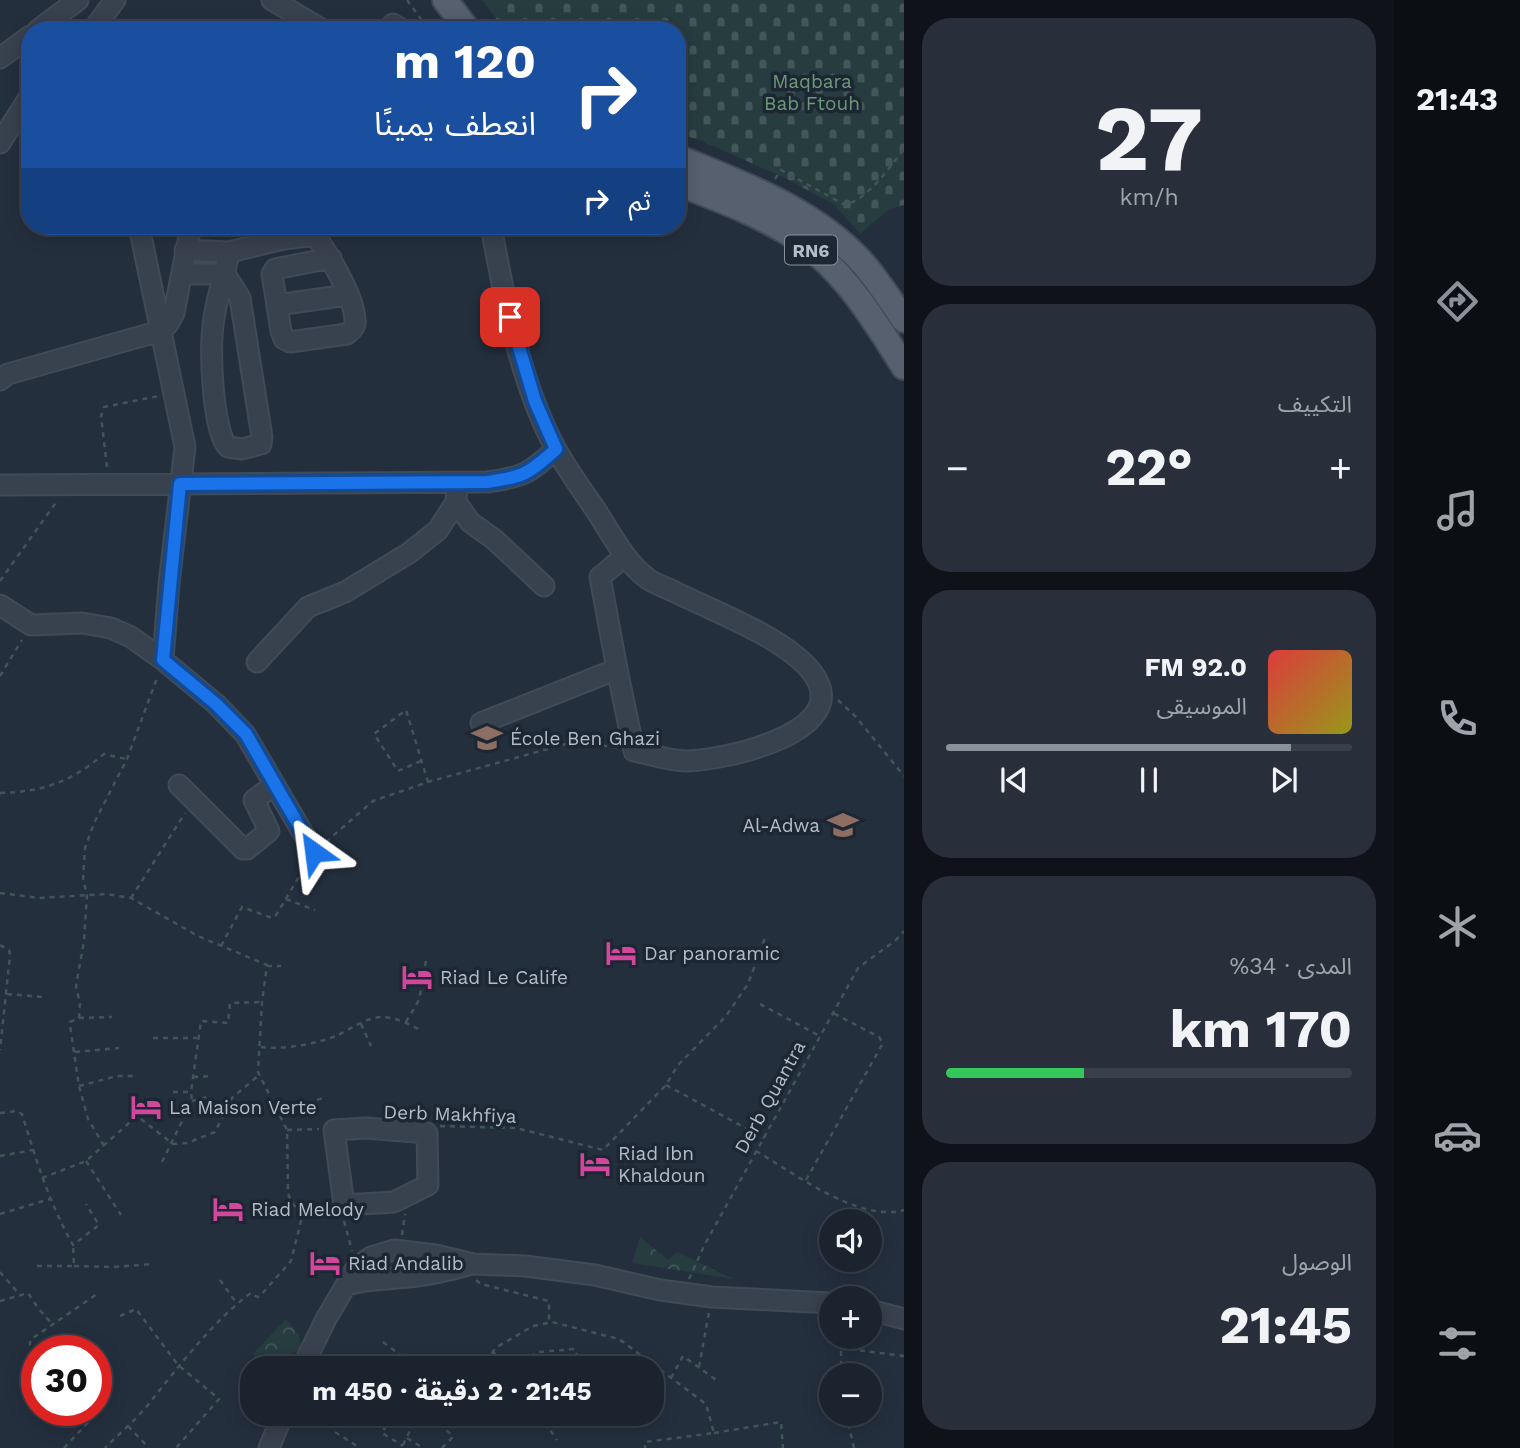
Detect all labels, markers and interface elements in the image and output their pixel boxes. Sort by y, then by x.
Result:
text: 120 m [394,32,536,90]
icon: right [560,49,651,140]
park label: Maqbara Bab Ftouh [764,70,860,115]
text: 21:43 [1416,80,1498,118]
text: 27 [1095,85,1203,192]
text: انعطف يمينًا [374,105,536,143]
icon: right [577,182,615,220]
text: km/h [1119,184,1179,211]
text: ثم [629,186,651,216]
road number: RN6 [785,236,837,264]
icon: directions [1433,277,1482,326]
pin [480,287,540,347]
icon: arrive [491,298,529,336]
text: التكييف [1278,391,1352,418]
text: 22° [1105,437,1193,498]
text: − [946,446,969,490]
text: + [1329,446,1352,490]
icon: music [1433,486,1482,535]
text: 92.0 FM [1144,652,1247,682]
text: الموسيقى [1156,693,1247,720]
icon: phone [1433,694,1482,743]
school or university icon: École Ben Ghazi [470,721,504,755]
place label: École Ben Ghazi [510,727,660,750]
icon: previous [995,761,1033,799]
icon: pause [1130,761,1168,799]
icon: next [1265,761,1303,799]
school or university icon: Al-Adwa [826,808,860,842]
place label: Al-Adwa [742,814,820,837]
position arrow [277,815,351,889]
icon: climate [1433,902,1482,951]
hotel icon: Dar panoramic [604,936,638,970]
place label: Dar panoramic [644,942,780,965]
text: المدى · 34% [1229,953,1352,980]
hotel icon: Riad Le Calife [400,960,434,994]
place label: Riad Le Calife [440,966,568,989]
text: 170 km [1170,999,1352,1060]
street label: Derb Quantra [730,1036,811,1157]
hotel icon: La Maison Verte [129,1090,163,1124]
place label: La Maison Verte [169,1096,317,1119]
street label: Derb Makhfiya [383,1100,517,1128]
icon: car [1433,1111,1482,1160]
place label: Riad Ibn Khaldoun [618,1142,706,1187]
hotel icon: Riad Ibn Khaldoun [578,1147,612,1181]
hotel icon: Riad Melody [211,1192,245,1226]
place label: Riad Melody [251,1198,364,1221]
map controls [819,1209,882,1426]
button: sound [819,1209,882,1272]
hotel icon: Riad Andalib [308,1246,342,1280]
text: الوصول [1282,1249,1352,1276]
place label: Riad Andalib [348,1252,464,1275]
button: + [819,1286,882,1349]
text: 21:45 [1219,1295,1352,1356]
icon: filters [1433,1319,1482,1368]
speed limit sign: 30 [21,1335,112,1426]
button: − [819,1363,882,1426]
text: 21:45 · 2 دقيقة · 450 m [312,1376,592,1406]

